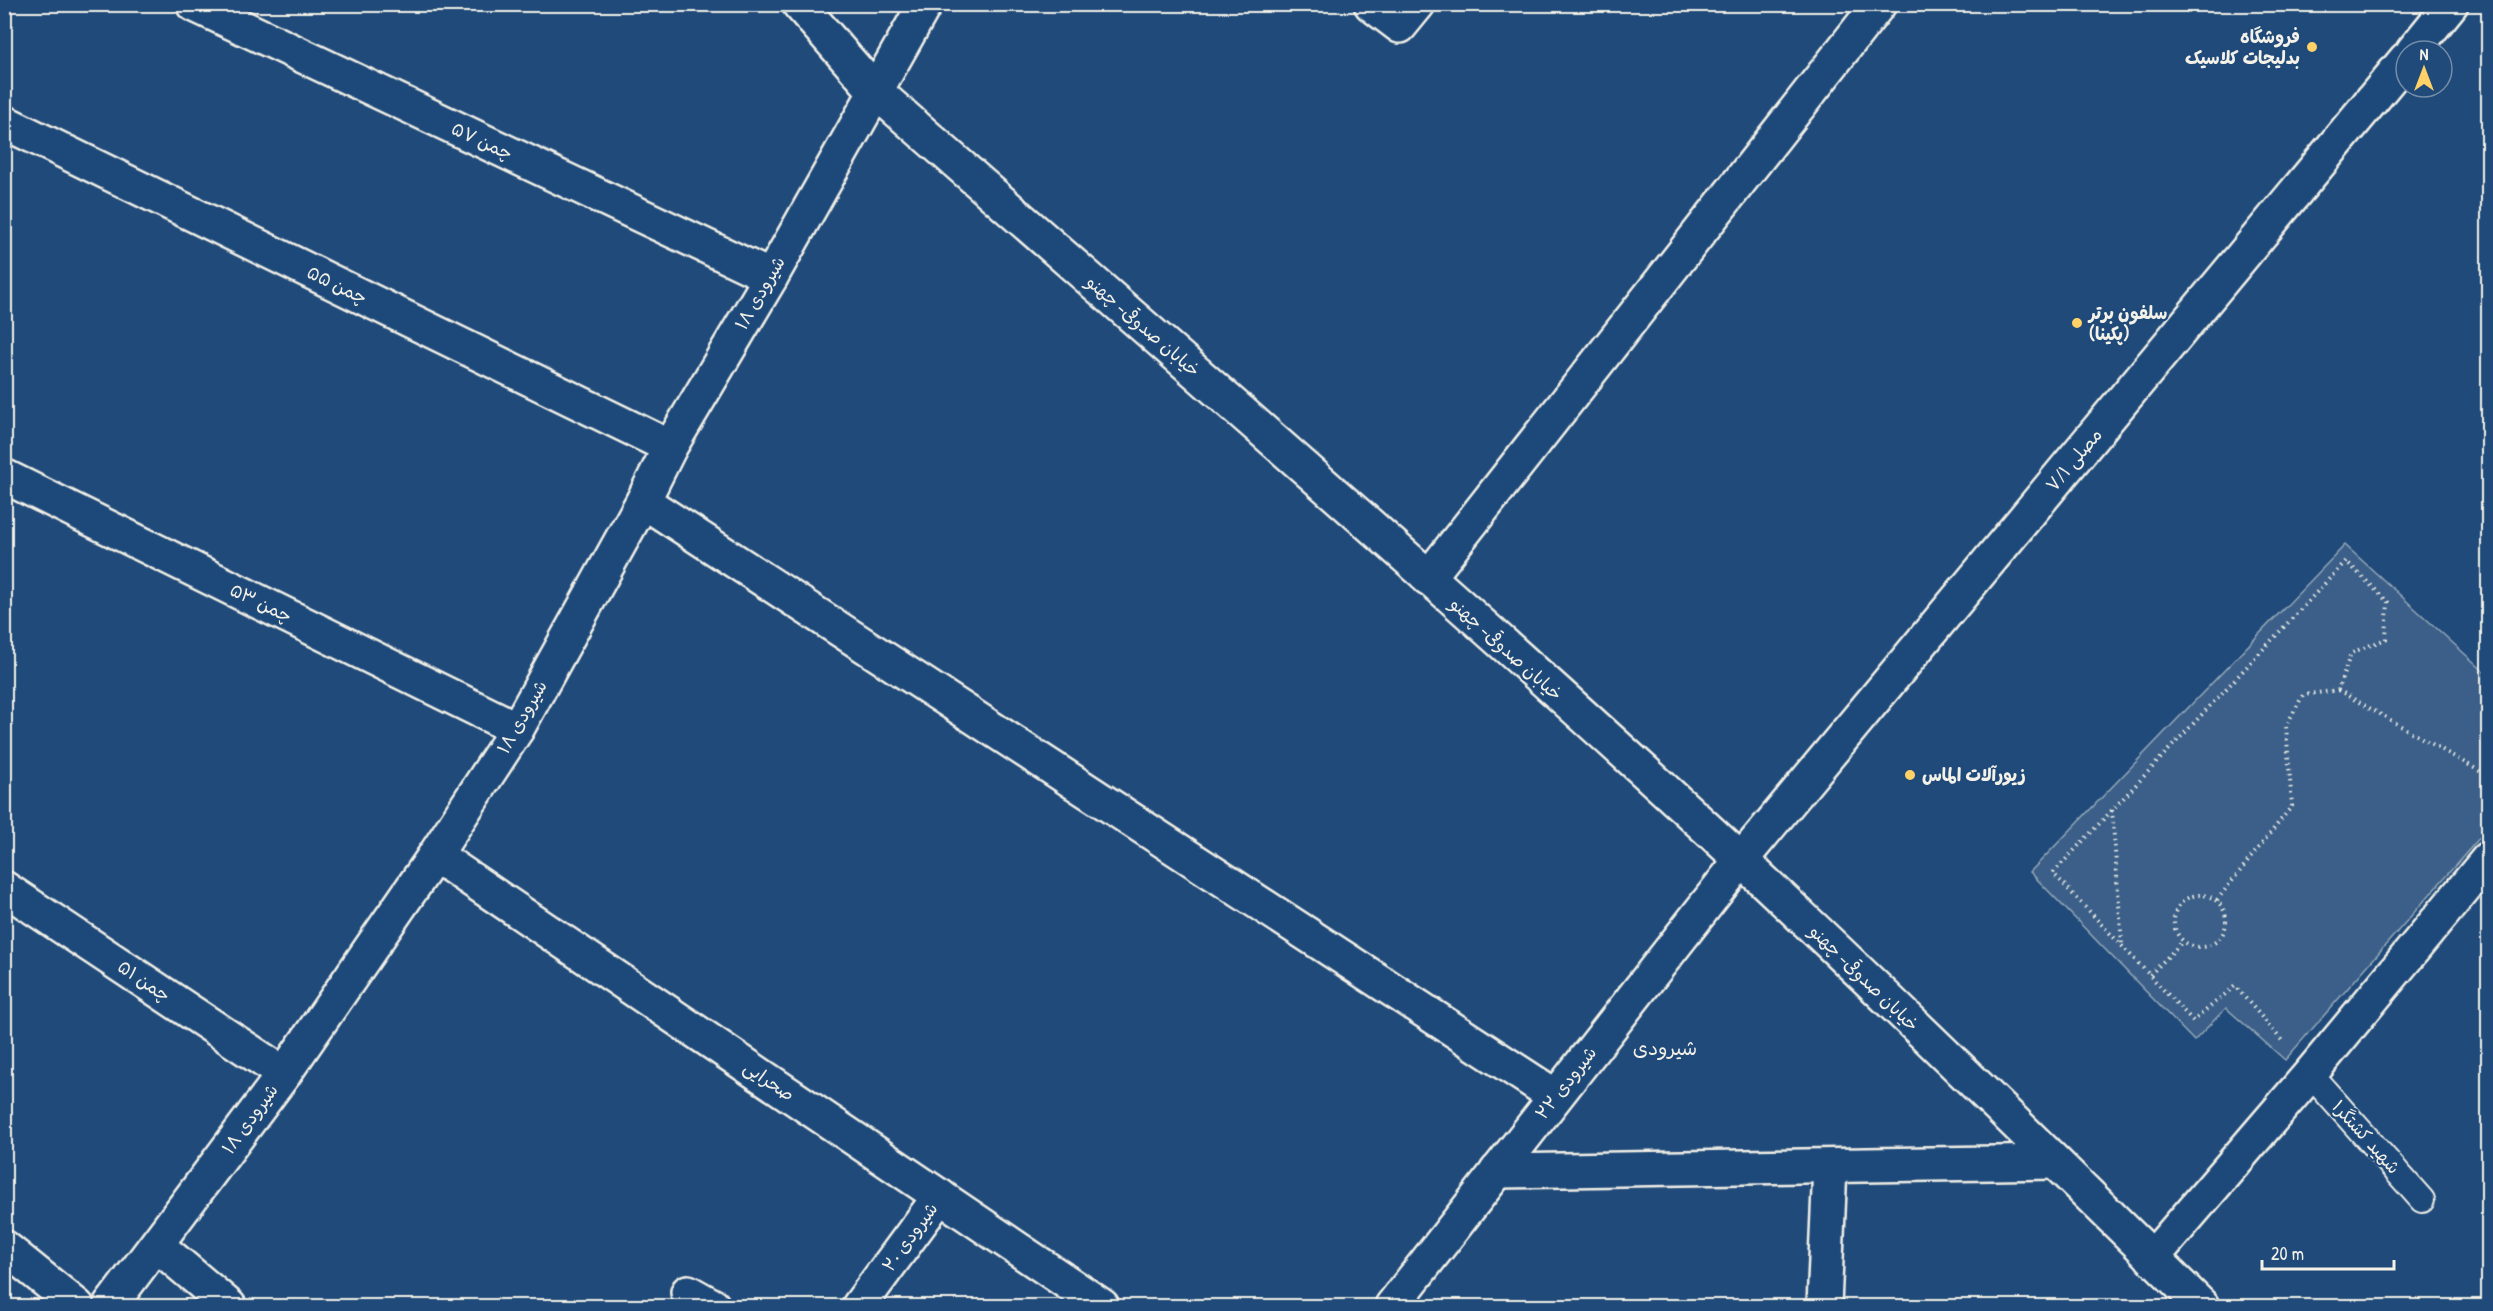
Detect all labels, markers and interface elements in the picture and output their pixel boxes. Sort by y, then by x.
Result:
place label: فروشگاه بدلیجات کلاسیک [2185,24,2300,70]
north arrow [2394,39,2454,99]
marker: فروشگاه بدلیجات کلاسیک [2305,40,2319,54]
text: N [2420,43,2429,65]
street label: چمن ۵۷ [448,116,517,166]
street label: شیرودی ۱۸ [728,251,791,334]
street label: چمن ۵۵ [303,259,372,310]
street label: خیابان صدوقی- چهنو [1080,268,1206,382]
place label: سلفون برتر (پکینا) [2087,300,2167,346]
marker: سلفون برتر (پکینا) [2070,316,2084,330]
street label: مصلی ۷/۱ [2040,423,2107,497]
street label: چمن ۵۳ [226,577,296,628]
street label: خیابان صدوقی- چهنو [1444,591,1568,706]
street label: شیرودی ۱۸ [490,675,553,758]
place label: زیورآلات الماس [1922,762,2026,787]
marker: زیورآلات الماس [1903,768,1917,782]
street label: خیابان صدوقی- چهنو [1803,918,1925,1037]
street label: چمن ۵۱ [113,954,176,1007]
district label: شیرودی [1633,1034,1697,1061]
street label: شیرودی ۲۲ [1529,1041,1602,1124]
street label: صحرایی [739,1054,800,1107]
street label: شیرودی ۱۸ [216,1078,284,1159]
street label: شهید کشتگر۱ [2326,1094,2406,1179]
street label: شیرودی ۲۰ [876,1197,943,1276]
scale bar [2262,1233,2394,1271]
text: 20 m [2271,1241,2304,1266]

